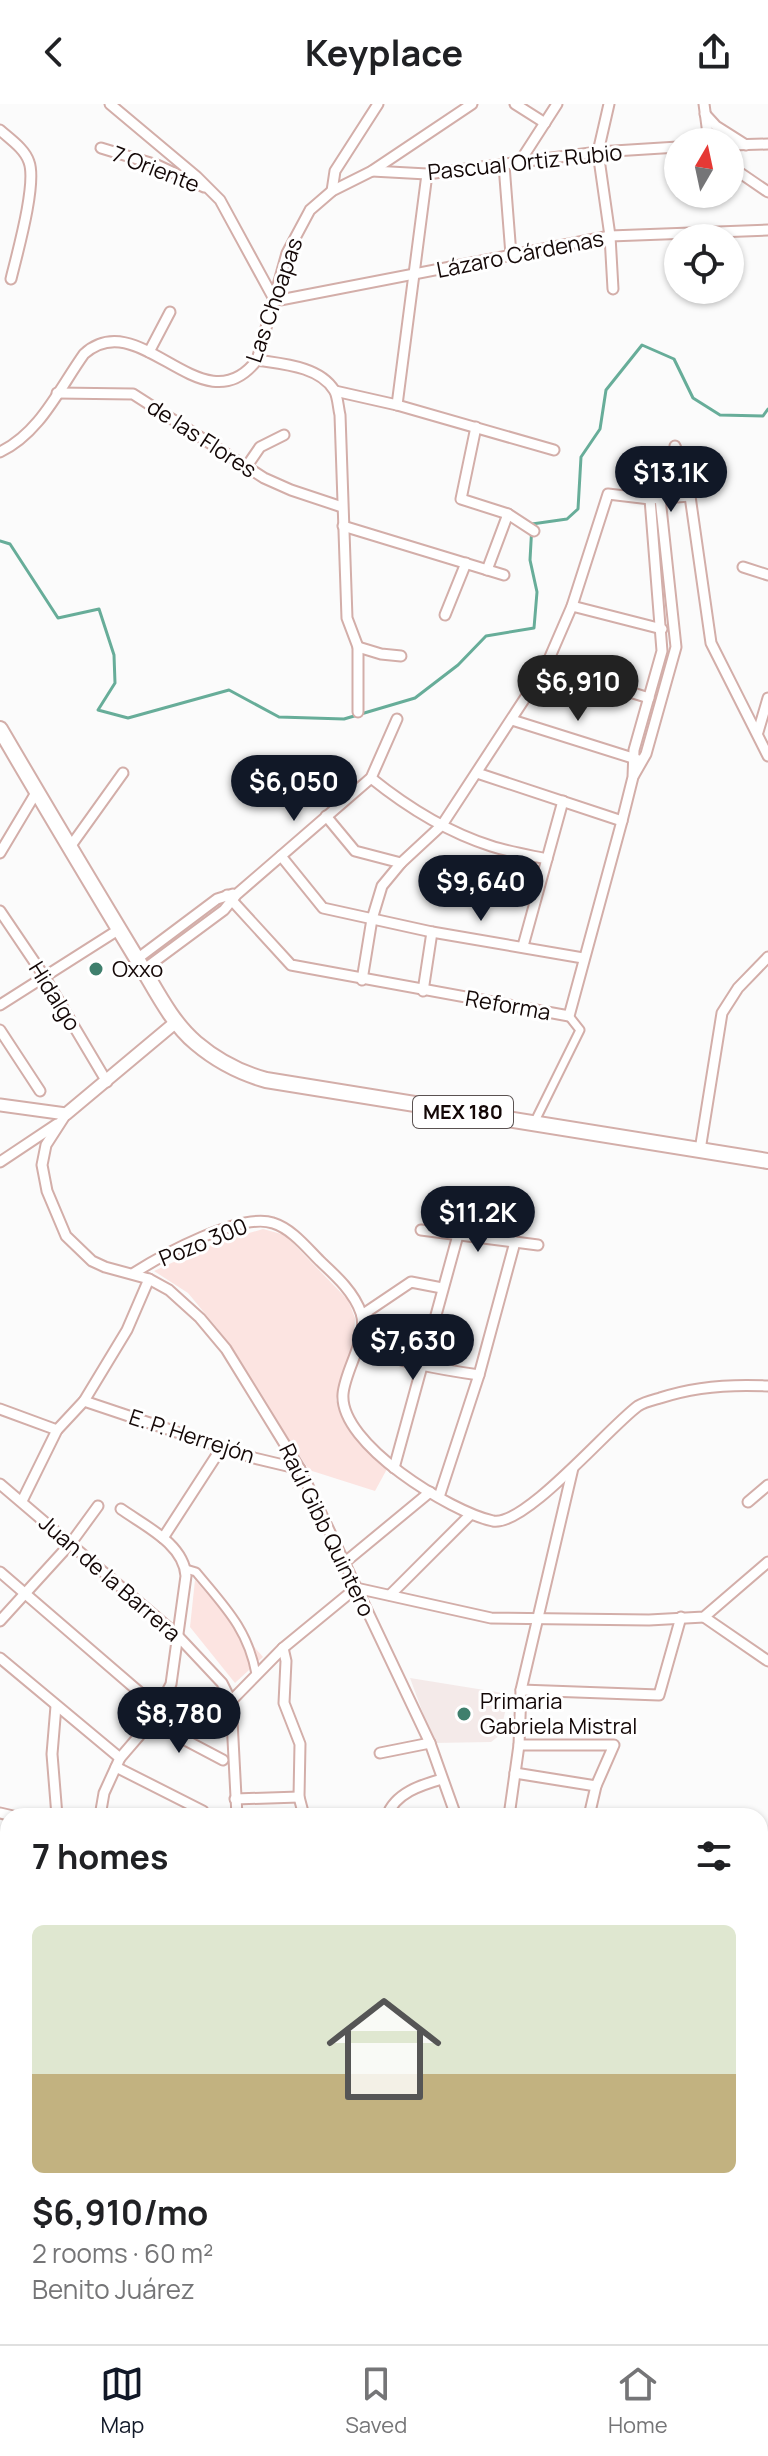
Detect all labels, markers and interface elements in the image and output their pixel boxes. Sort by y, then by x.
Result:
text: Keyplace [305,28,463,77]
icon: back [32,30,76,74]
icon: share [692,30,736,74]
north arrow [664,128,744,208]
map controls [664,128,744,304]
street label: Pascual Ortiz Rubio [426,137,624,187]
street label: 7 Oriente [108,139,204,199]
street label: Lázaro Cárdenas [434,223,606,285]
button: locate [664,224,744,304]
street label: Las Choapas [239,234,309,366]
street label: de las Flores [141,391,263,485]
pin: $13.1K [606,446,736,514]
text: $13.1K [633,454,709,490]
pin: $6,910 [513,655,643,723]
text: $6,910 [535,663,621,699]
pin: $6,050 [229,755,359,823]
text: $6,050 [249,763,339,799]
pin: $9,640 [416,855,546,923]
text: $9,640 [436,863,526,899]
place label: Oxxo [112,954,163,984]
street label: Hidalgo [22,956,88,1036]
marker: Oxxo [87,960,105,978]
street label: Reforma [463,983,553,1027]
road number: MEX 180 [413,1096,513,1128]
pin: $11.2K [413,1186,543,1254]
text: $11.2K [439,1194,517,1230]
street label: Pozo 300 [154,1211,252,1273]
pin: $7,630 [348,1314,478,1382]
text: $7,630 [370,1322,456,1358]
street label: E. P. Herrejón [125,1402,259,1470]
street label: Raúl Gibb Quintero [272,1439,382,1621]
street label: Juan de la Barrera [33,1508,187,1648]
place label: Primaria Gabriela Mistral [480,1686,637,1741]
pin: $8,780 [114,1687,244,1755]
text: $8,780 [135,1695,223,1731]
marker: Primaria Gabriela Mistral [455,1705,473,1723]
text: 7 homes [32,1833,168,1879]
icon: filters [692,1834,736,1878]
icon: home [312,1977,456,2121]
text: $6,910/mo [32,2189,208,2235]
text: 2 rooms · 60 m² [32,2235,214,2271]
text: Benito Juárez [32,2271,195,2307]
tab: Map [100,2362,144,2440]
tab: Saved [345,2362,407,2440]
tab: Home [608,2362,668,2440]

